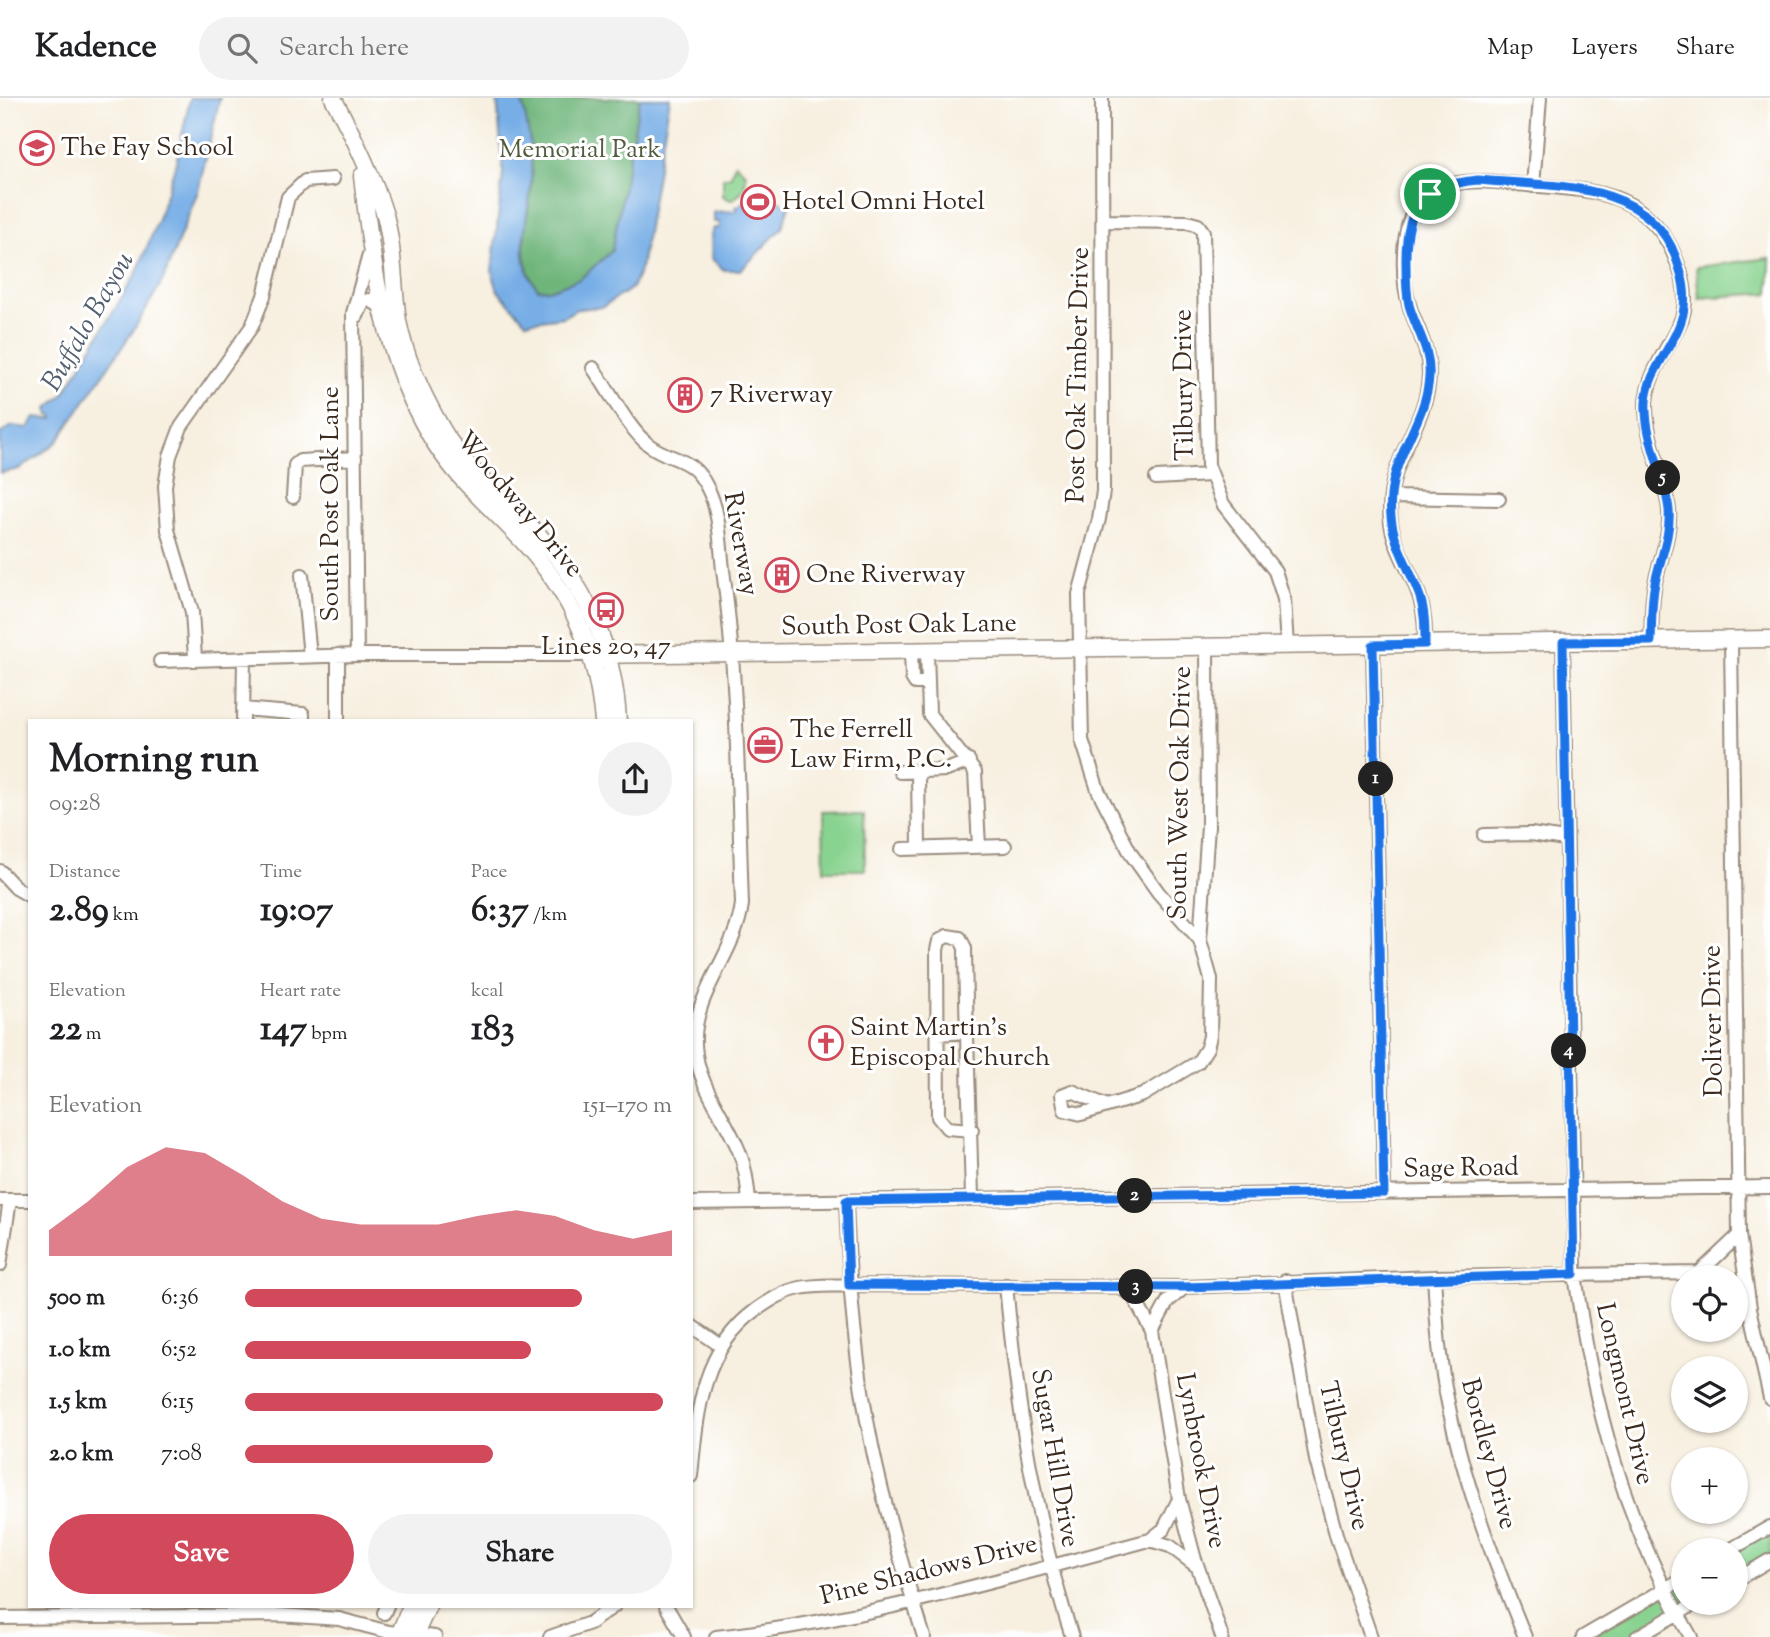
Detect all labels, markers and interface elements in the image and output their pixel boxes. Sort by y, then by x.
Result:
search box [199,17,689,80]
text: Kadence [35,24,157,72]
icon: search [223,29,261,67]
text: Search here [279,30,409,67]
text: Map [1487,31,1533,65]
text: Layers [1571,31,1638,65]
text: Share [1676,31,1735,65]
school or university icon: The Fay School [18,129,56,167]
place label: The Fay School [61,130,234,167]
park label: Memorial Park [499,132,661,169]
pin [1400,164,1460,224]
icon: arrive [1411,175,1449,213]
sports icon: Hotel Omni Hotel [739,183,777,221]
place label: Hotel Omni Hotel [782,184,985,221]
water label: Buffalo Bayou [33,245,145,399]
street label: Post Oak Timber Drive [1058,247,1100,503]
street label: Tilbury Drive [1165,309,1205,461]
building icon: 7 Riverway [666,376,704,414]
place label: 7 Riverway [710,377,833,414]
street label: South Post Oak Lane [313,386,350,622]
street label: Woodway Drive [447,424,591,586]
pin: 5 [1646,460,1680,496]
text: 5 [1659,464,1666,491]
street label: Riverway [713,489,767,599]
building icon: One Riverway [763,556,801,594]
place label: One Riverway [806,557,966,594]
bus stop icon: Lines 20, 47 [587,591,625,629]
street label: South Post Oak Lane [781,605,1017,647]
place label: Lines 20, 47 [541,629,671,666]
street label: South West Oak Drive [1160,666,1202,920]
place label: The Ferrell Law Firm, P.C. [790,712,952,779]
office icon: The Ferrell Law Firm, P.C. [746,726,784,764]
text: Morning run [49,735,259,789]
button: share [598,742,672,816]
pin: 1 [1358,762,1394,796]
text: 1 [1372,765,1379,792]
text: 09:28 [49,788,101,821]
text: Distance [49,859,121,886]
text: Time [260,859,302,886]
text: Pace [471,859,507,886]
text: 2.89 [49,886,109,937]
text: 19:07 [260,886,333,937]
text: 6:37 [471,886,529,937]
text: km [109,902,139,929]
text: /km [529,902,567,929]
street label: Doliver Drive [1694,945,1734,1097]
text: Elevation [49,978,126,1005]
text: Heart rate [260,978,341,1005]
text: kcal [471,978,504,1005]
text: 22 [49,1005,82,1056]
text: 147 [260,1005,307,1056]
text: 183 [471,1005,515,1056]
place label: Saint Martin's Episcopal Church [850,1010,1050,1077]
text: m [82,1021,102,1048]
text: bpm [307,1021,348,1048]
church icon: Saint Martin's Episcopal Church [807,1024,845,1062]
pin: 4 [1552,1034,1586,1068]
text: 4 [1564,1037,1573,1064]
text: Elevation [49,1090,142,1123]
text: 151–170 m [582,1090,672,1123]
street label: Sage Road [1403,1149,1520,1189]
pin: 2 [1118,1178,1152,1214]
text: 2 [1130,1182,1139,1209]
map controls [1671,1265,1748,1615]
button: locate [1671,1265,1748,1342]
pin: 3 [1118,1270,1154,1304]
text: 3 [1132,1273,1139,1300]
text: 500 m [49,1282,105,1315]
text: 6:36 [161,1282,199,1315]
street label: Longmont Drive [1585,1300,1663,1488]
text: 1.0 km [49,1334,111,1367]
text: 6:52 [161,1334,197,1367]
button: layers [1671,1356,1748,1433]
street label: Sugar Hill Drive [1020,1366,1088,1550]
street label: Lynbrook Drive [1165,1370,1235,1552]
street label: Bordley Drive [1450,1374,1526,1534]
street label: Tilbury Drive [1308,1378,1378,1534]
text: 1.5 km [49,1386,107,1419]
text: 6:15 [161,1386,194,1419]
text: 2.0 km [49,1438,114,1471]
text: 7:08 [161,1438,202,1471]
button: + [1671,1447,1748,1524]
button: Save [49,1514,354,1594]
button: Share [368,1514,672,1594]
street label: Pine Shadows Drive [817,1526,1041,1616]
button: − [1671,1538,1748,1615]

